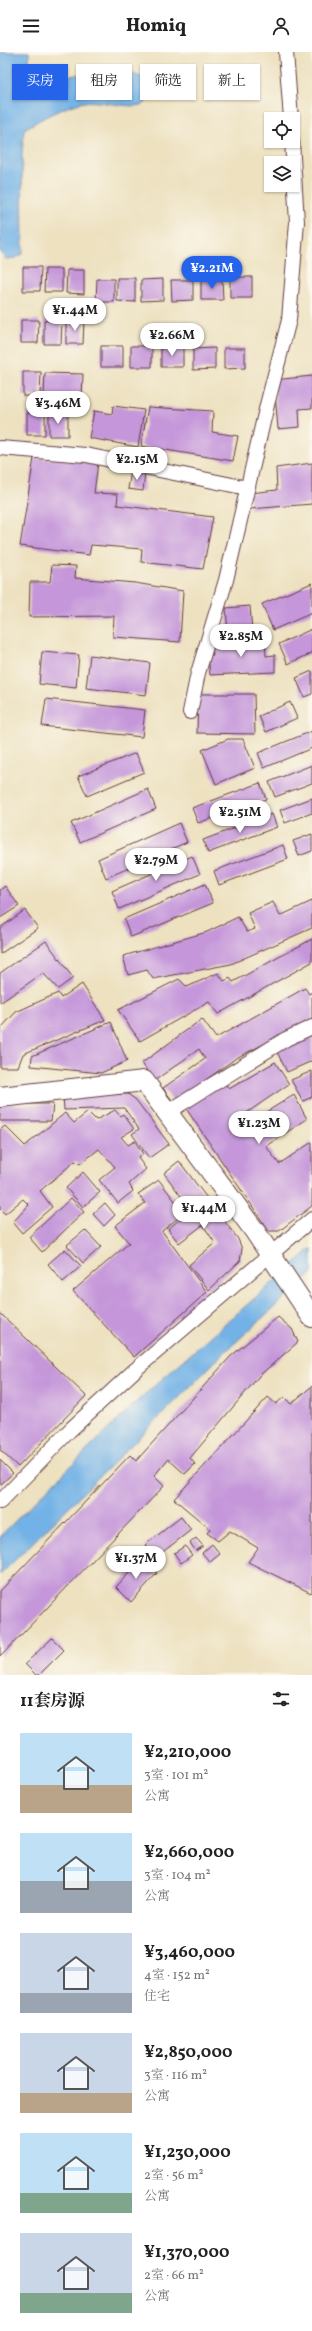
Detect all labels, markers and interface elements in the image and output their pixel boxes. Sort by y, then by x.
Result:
text: Homiq [126,14,186,39]
icon: menu [20,15,42,37]
icon: person [270,15,292,37]
chip: 买房 [12,64,68,100]
chip: 租房 [76,64,132,100]
chip: 筛选 [140,64,196,100]
chip: 新上 [204,64,260,100]
map controls [264,112,300,192]
button: locate [264,112,300,148]
button: layers [264,156,300,192]
pin: ¥2.21M [179,256,245,290]
text: ¥2.21M [190,260,234,278]
pin: ¥1.44M [42,298,108,332]
text: ¥1.44M [52,302,98,320]
pin: ¥2.66M [139,323,205,357]
text: ¥2.66M [149,327,195,345]
pin: ¥3.46M [25,391,91,425]
text: ¥3.46M [35,395,81,413]
pin: ¥2.15M [104,447,170,481]
text: ¥2.15M [116,451,158,469]
pin: ¥2.85M [208,624,274,658]
text: ¥2.85M [219,628,263,646]
pin: ¥2.51M [207,800,273,834]
text: ¥2.51M [219,804,261,822]
pin: ¥2.79M [123,848,189,882]
text: ¥2.79M [134,852,178,870]
pin: ¥1.23M [226,1111,292,1145]
text: ¥1.23M [238,1115,280,1133]
pin: ¥1.44M [171,1196,237,1230]
text: ¥1.44M [181,1200,227,1218]
pin: ¥1.37M [103,1546,169,1580]
text: ¥1.37M [115,1550,157,1568]
icon: filters [270,1688,292,1710]
text: 11套房源 [20,1690,85,1713]
text: ¥2,210,000 [144,1741,231,1764]
icon: home [52,1749,100,1797]
text: 3室 · 101 m² [144,1767,208,1785]
text: 公寓 [144,1788,170,1806]
text: ¥2,660,000 [144,1841,234,1864]
icon: home [52,1849,100,1897]
text: 3室 · 104 m² [144,1867,211,1885]
text: 公寓 [144,1888,170,1906]
text: ¥3,460,000 [144,1941,235,1964]
icon: home [52,1949,100,1997]
text: 4室 · 152 m² [144,1967,210,1985]
text: 住宅 [144,1988,170,2006]
text: ¥2,850,000 [144,2041,233,2064]
icon: home [52,2049,100,2097]
text: 3室 · 116 m² [144,2067,207,2085]
text: 公寓 [144,2088,170,2106]
text: ¥1,230,000 [144,2141,231,2164]
icon: home [52,2149,100,2197]
text: 2室 · 56 m² [144,2167,203,2185]
text: 公寓 [144,2188,170,2206]
text: ¥1,370,000 [144,2241,230,2264]
icon: home [52,2249,100,2297]
text: 2室 · 66 m² [144,2267,204,2285]
text: 公寓 [144,2288,170,2306]

